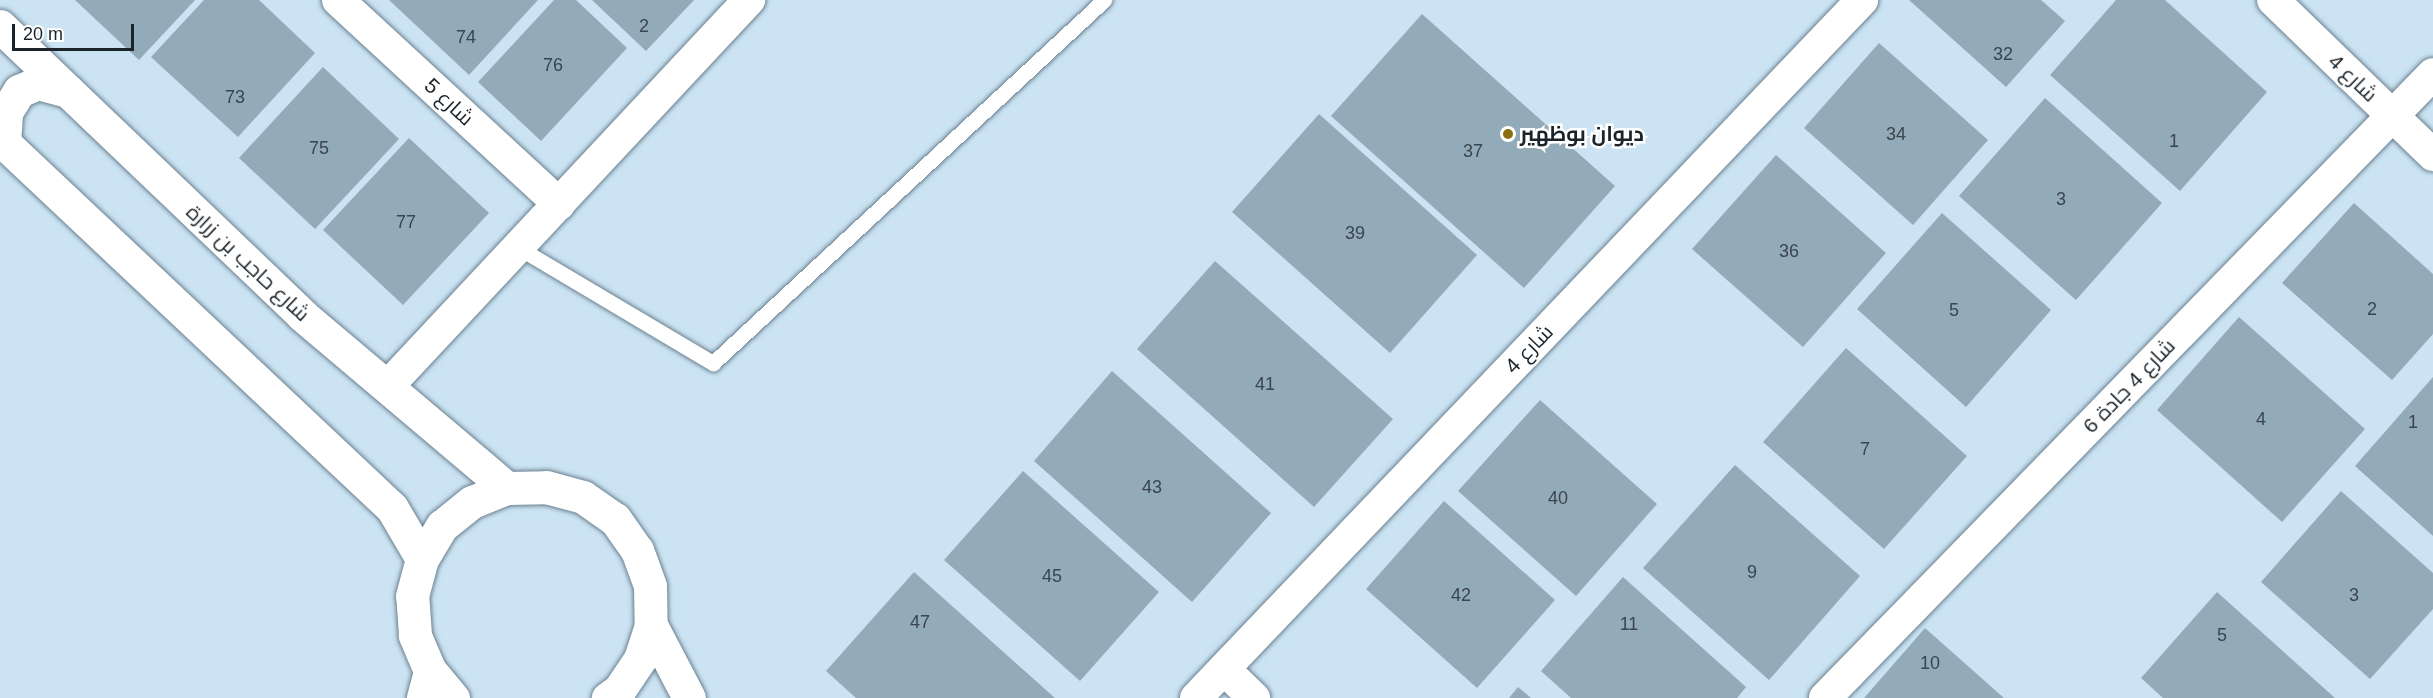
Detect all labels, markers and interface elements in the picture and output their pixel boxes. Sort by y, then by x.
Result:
scale bar [15,12,136,50]
house number: 2 [639,15,649,37]
text: 20 m [23,24,63,44]
house number: 74 [456,26,476,48]
house number: 32 [1993,43,2013,65]
street label: شارع 4 [2323,49,2383,107]
house number: 76 [543,54,563,76]
street label: شارع 5 [419,73,479,131]
house number: 73 [225,86,245,108]
place label: ديوان بوظهير [1520,121,1644,147]
house number: 34 [1886,123,1906,145]
marker: ديوان بوظهير [1501,127,1515,141]
house number: 1 [2169,130,2179,152]
house number: 75 [309,137,329,159]
house number: 37 [1463,140,1483,162]
house number: 3 [2056,188,2066,210]
street label: شارع حاجب بن زرارة [181,199,315,327]
house number: 77 [396,211,416,233]
house number: 39 [1345,222,1365,244]
house number: 36 [1779,240,1799,262]
house number: 2 [2367,298,2377,320]
house number: 5 [1949,299,1959,321]
street label: شارع 4 [1500,319,1558,379]
street label: شارع 4 جادة 6 [2078,333,2180,439]
house number: 41 [1255,373,1275,395]
house number: 4 [2256,408,2266,430]
house number: 1 [2408,411,2418,433]
house number: 7 [1860,438,1870,460]
house number: 43 [1142,476,1162,498]
house number: 40 [1548,487,1568,509]
house number: 9 [1747,561,1757,583]
house number: 45 [1042,565,1062,587]
house number: 42 [1451,584,1471,606]
house number: 3 [2349,584,2359,606]
house number: 47 [910,611,930,633]
house number: 11 [1620,613,1638,635]
house number: 5 [2217,624,2227,646]
house number: 10 [1920,652,1940,674]

